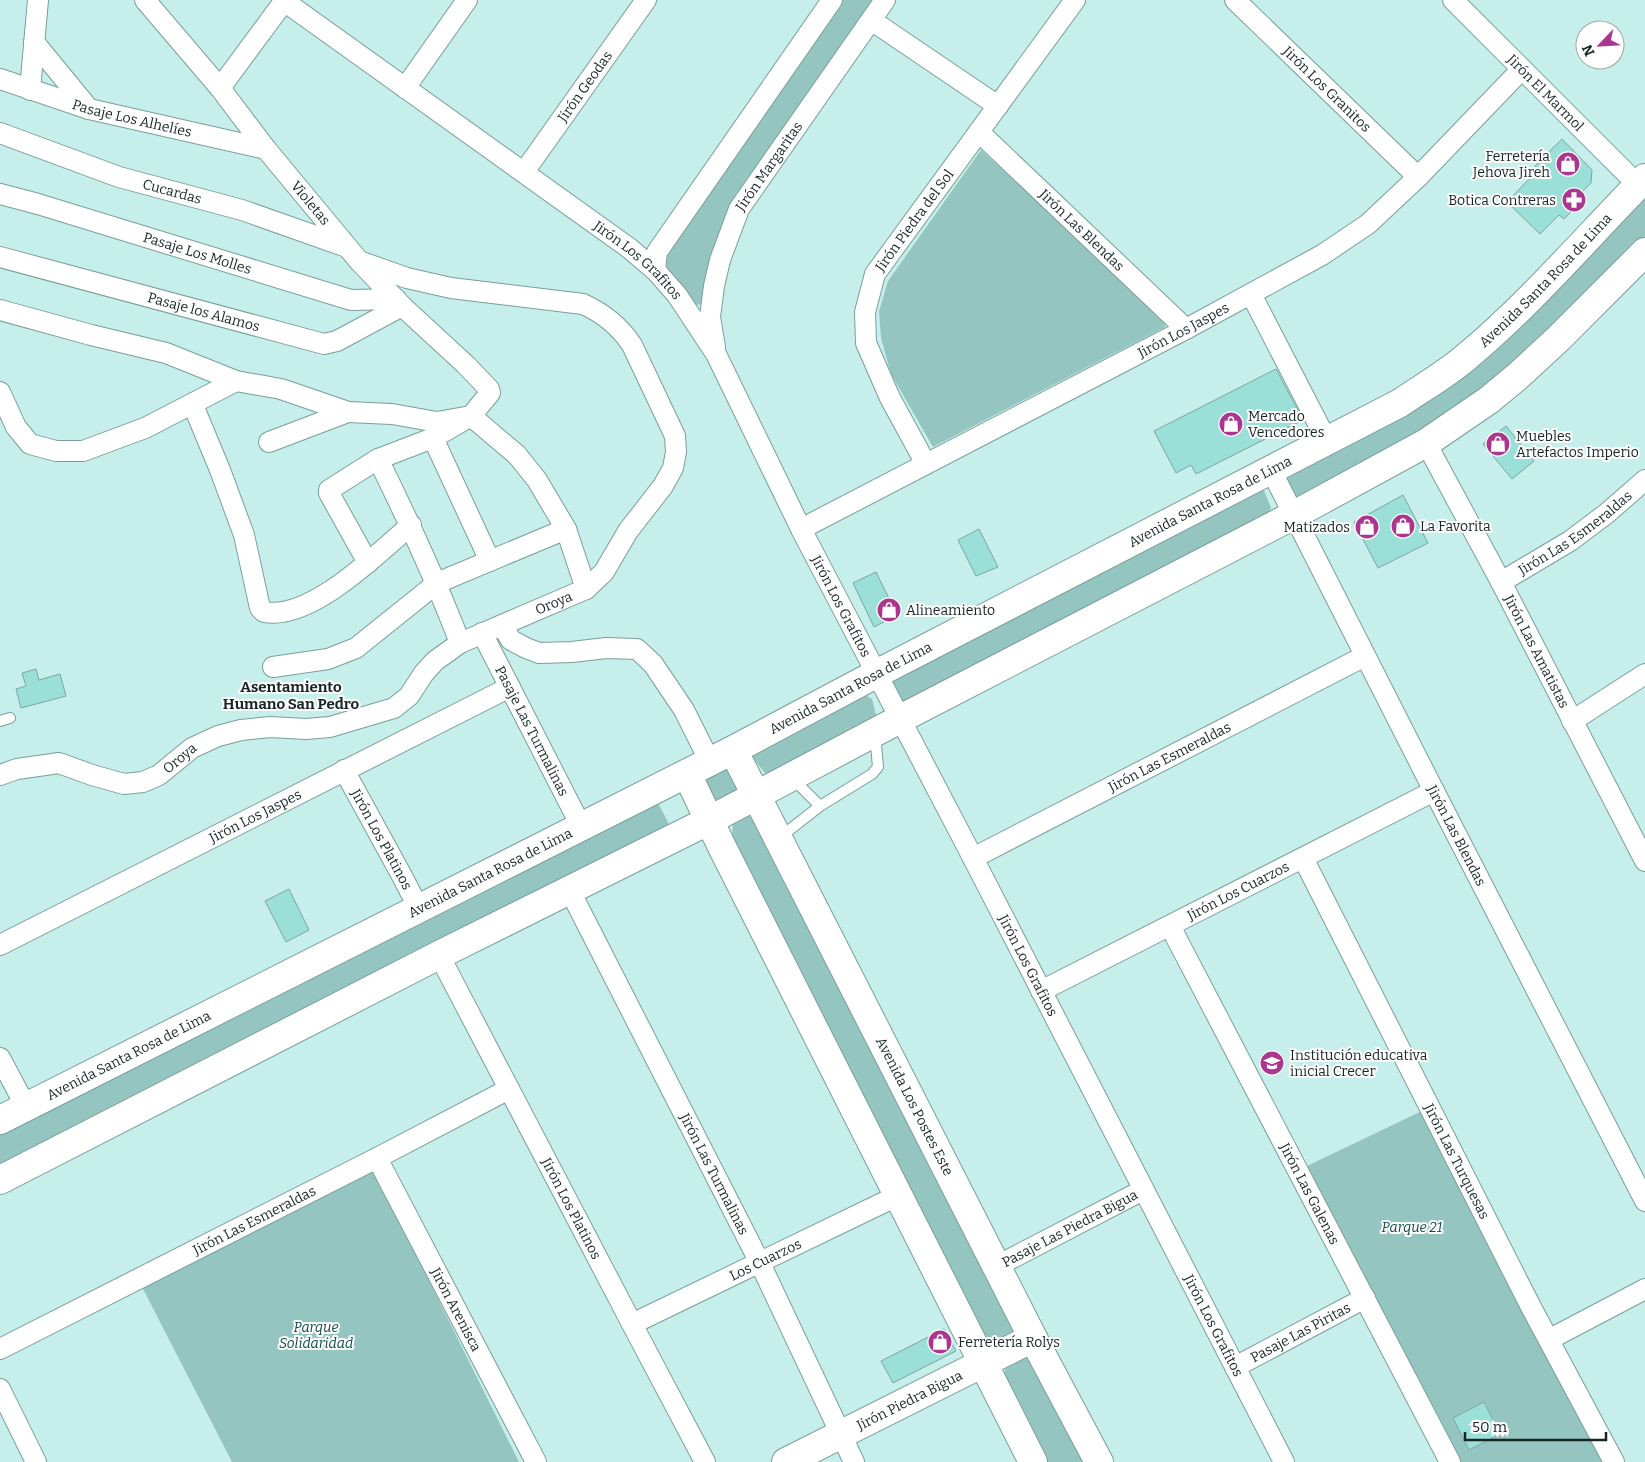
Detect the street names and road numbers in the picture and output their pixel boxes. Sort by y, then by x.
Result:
street label: Jirón Los Granitos [1279,42,1375,135]
street label: Jirón Geodas [553,48,616,126]
street label: Jirón El Marmol [1503,50,1587,134]
street label: Pasaje Los Alhelíes [70,95,193,140]
street label: Jirón Margaritas [731,118,806,215]
street label: Jirón Piedra del Sol [871,166,957,275]
street label: Cucardas [141,175,204,207]
street label: Violetas [287,177,334,228]
street label: Jirón Las Blendas [1035,185,1128,274]
street label: Avenida Santa Rosa de Lima [1475,209,1615,351]
street label: Jirón Los Grafitos [590,216,686,303]
street label: Pasaje Los Molles [141,228,254,277]
street label: Pasaje los Alamos [146,289,262,335]
street label: Jirón Los Jaspes [1134,299,1232,362]
street label: Avenida Santa Rosa de Lima [1125,452,1295,551]
street label: Jirón Las Esmeraldas [1514,487,1635,579]
street label: Jirón Los Grafitos [807,552,875,660]
street label: Oroya [532,587,575,618]
street label: Jirón Las Amatistas [1500,591,1573,711]
street label: Avenida Santa Rosa de Lima [766,638,935,738]
street label: Pasaje Las Turmalinas [492,663,573,799]
street label: Jirón Las Esmeraldas [1105,718,1233,796]
street label: Oroya [159,739,200,777]
street label: Jirón Las Blendas [1423,781,1490,889]
street label: Jirón Los Platinos [347,785,416,893]
street label: Jirón Los Jaspes [205,786,304,847]
street label: Avenida Santa Rosa de Lima [405,824,575,921]
street label: Jirón Los Cuarzos [1183,858,1292,924]
street label: Jirón Los Grafitos [995,911,1062,1019]
street label: Avenida Santa Rosa de Lima [44,1006,214,1104]
street label: Avenida Los Postes Este [872,1034,957,1179]
street label: Jirón Las Turquesas [1420,1100,1493,1222]
street label: Jirón Las Turmalinas [676,1109,753,1238]
street label: Jirón Las Galenas [1276,1139,1343,1247]
street label: Jirón Los Platinos [538,1154,605,1262]
street label: Jirón Las Esmeraldas [189,1182,318,1259]
street label: Pasaje Las Piedra Bigua [999,1186,1141,1270]
street label: Los Cuarzos [727,1235,804,1284]
street label: Jirón Arenisca [427,1264,485,1355]
street label: Jirón Los Grafitos [1180,1271,1247,1379]
street label: Pasaje Las Piritas [1247,1299,1353,1366]
street label: Jirón Piedra Bigua [853,1366,965,1434]

